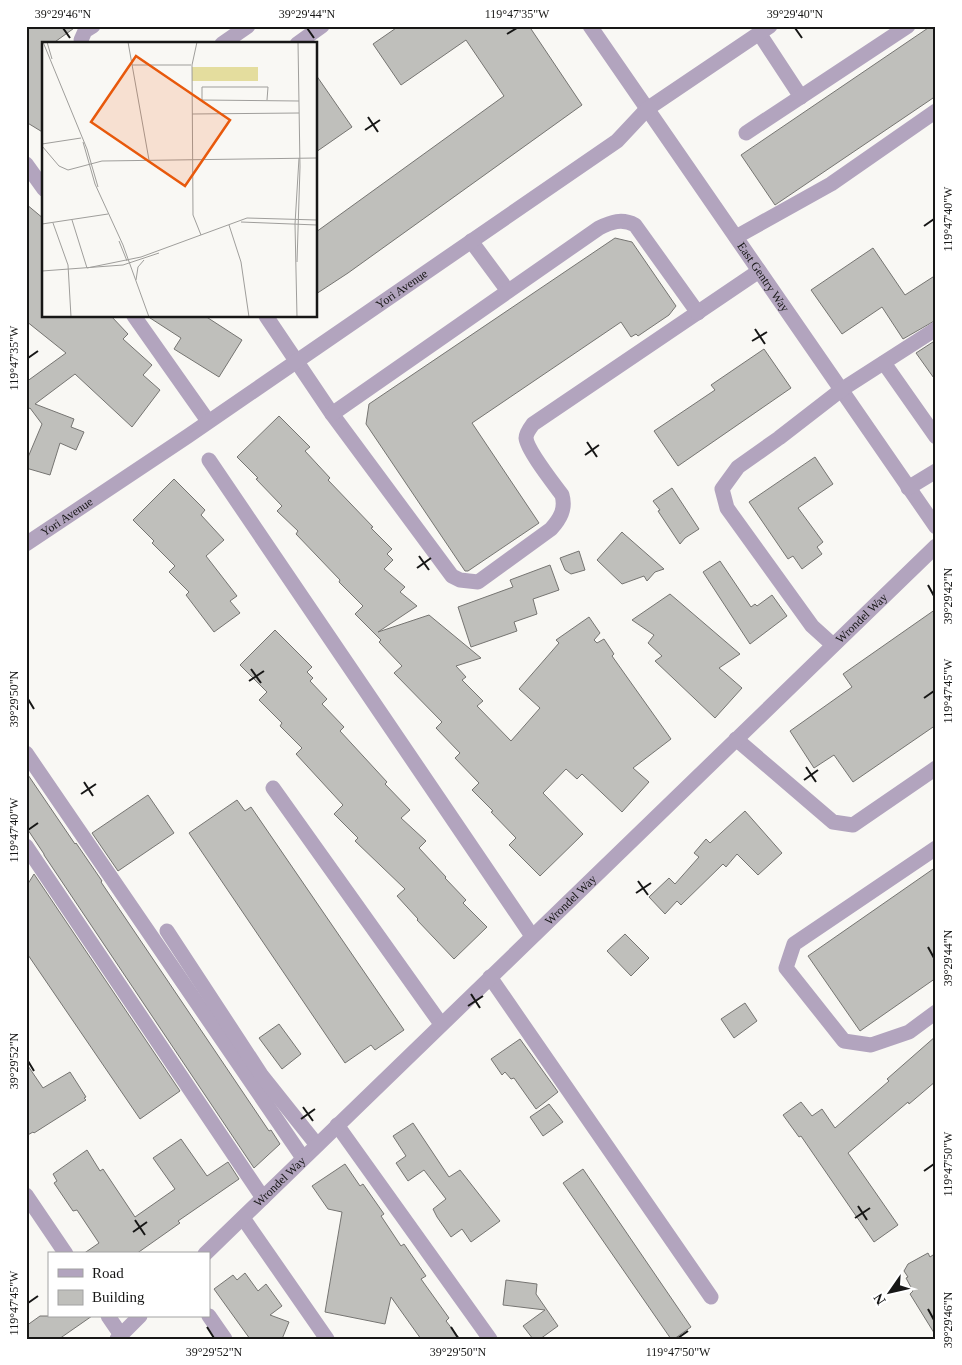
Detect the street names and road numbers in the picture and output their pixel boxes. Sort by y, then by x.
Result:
street label: East Gentry Way [734,239,792,314]
street label: Yori Avenue [373,266,430,312]
street label: Yori Avenue [38,494,95,539]
street label: Wrondel Way [833,590,890,646]
street label: Wrondel Way [542,872,599,928]
street label: Wrondel Way [251,1154,308,1210]

